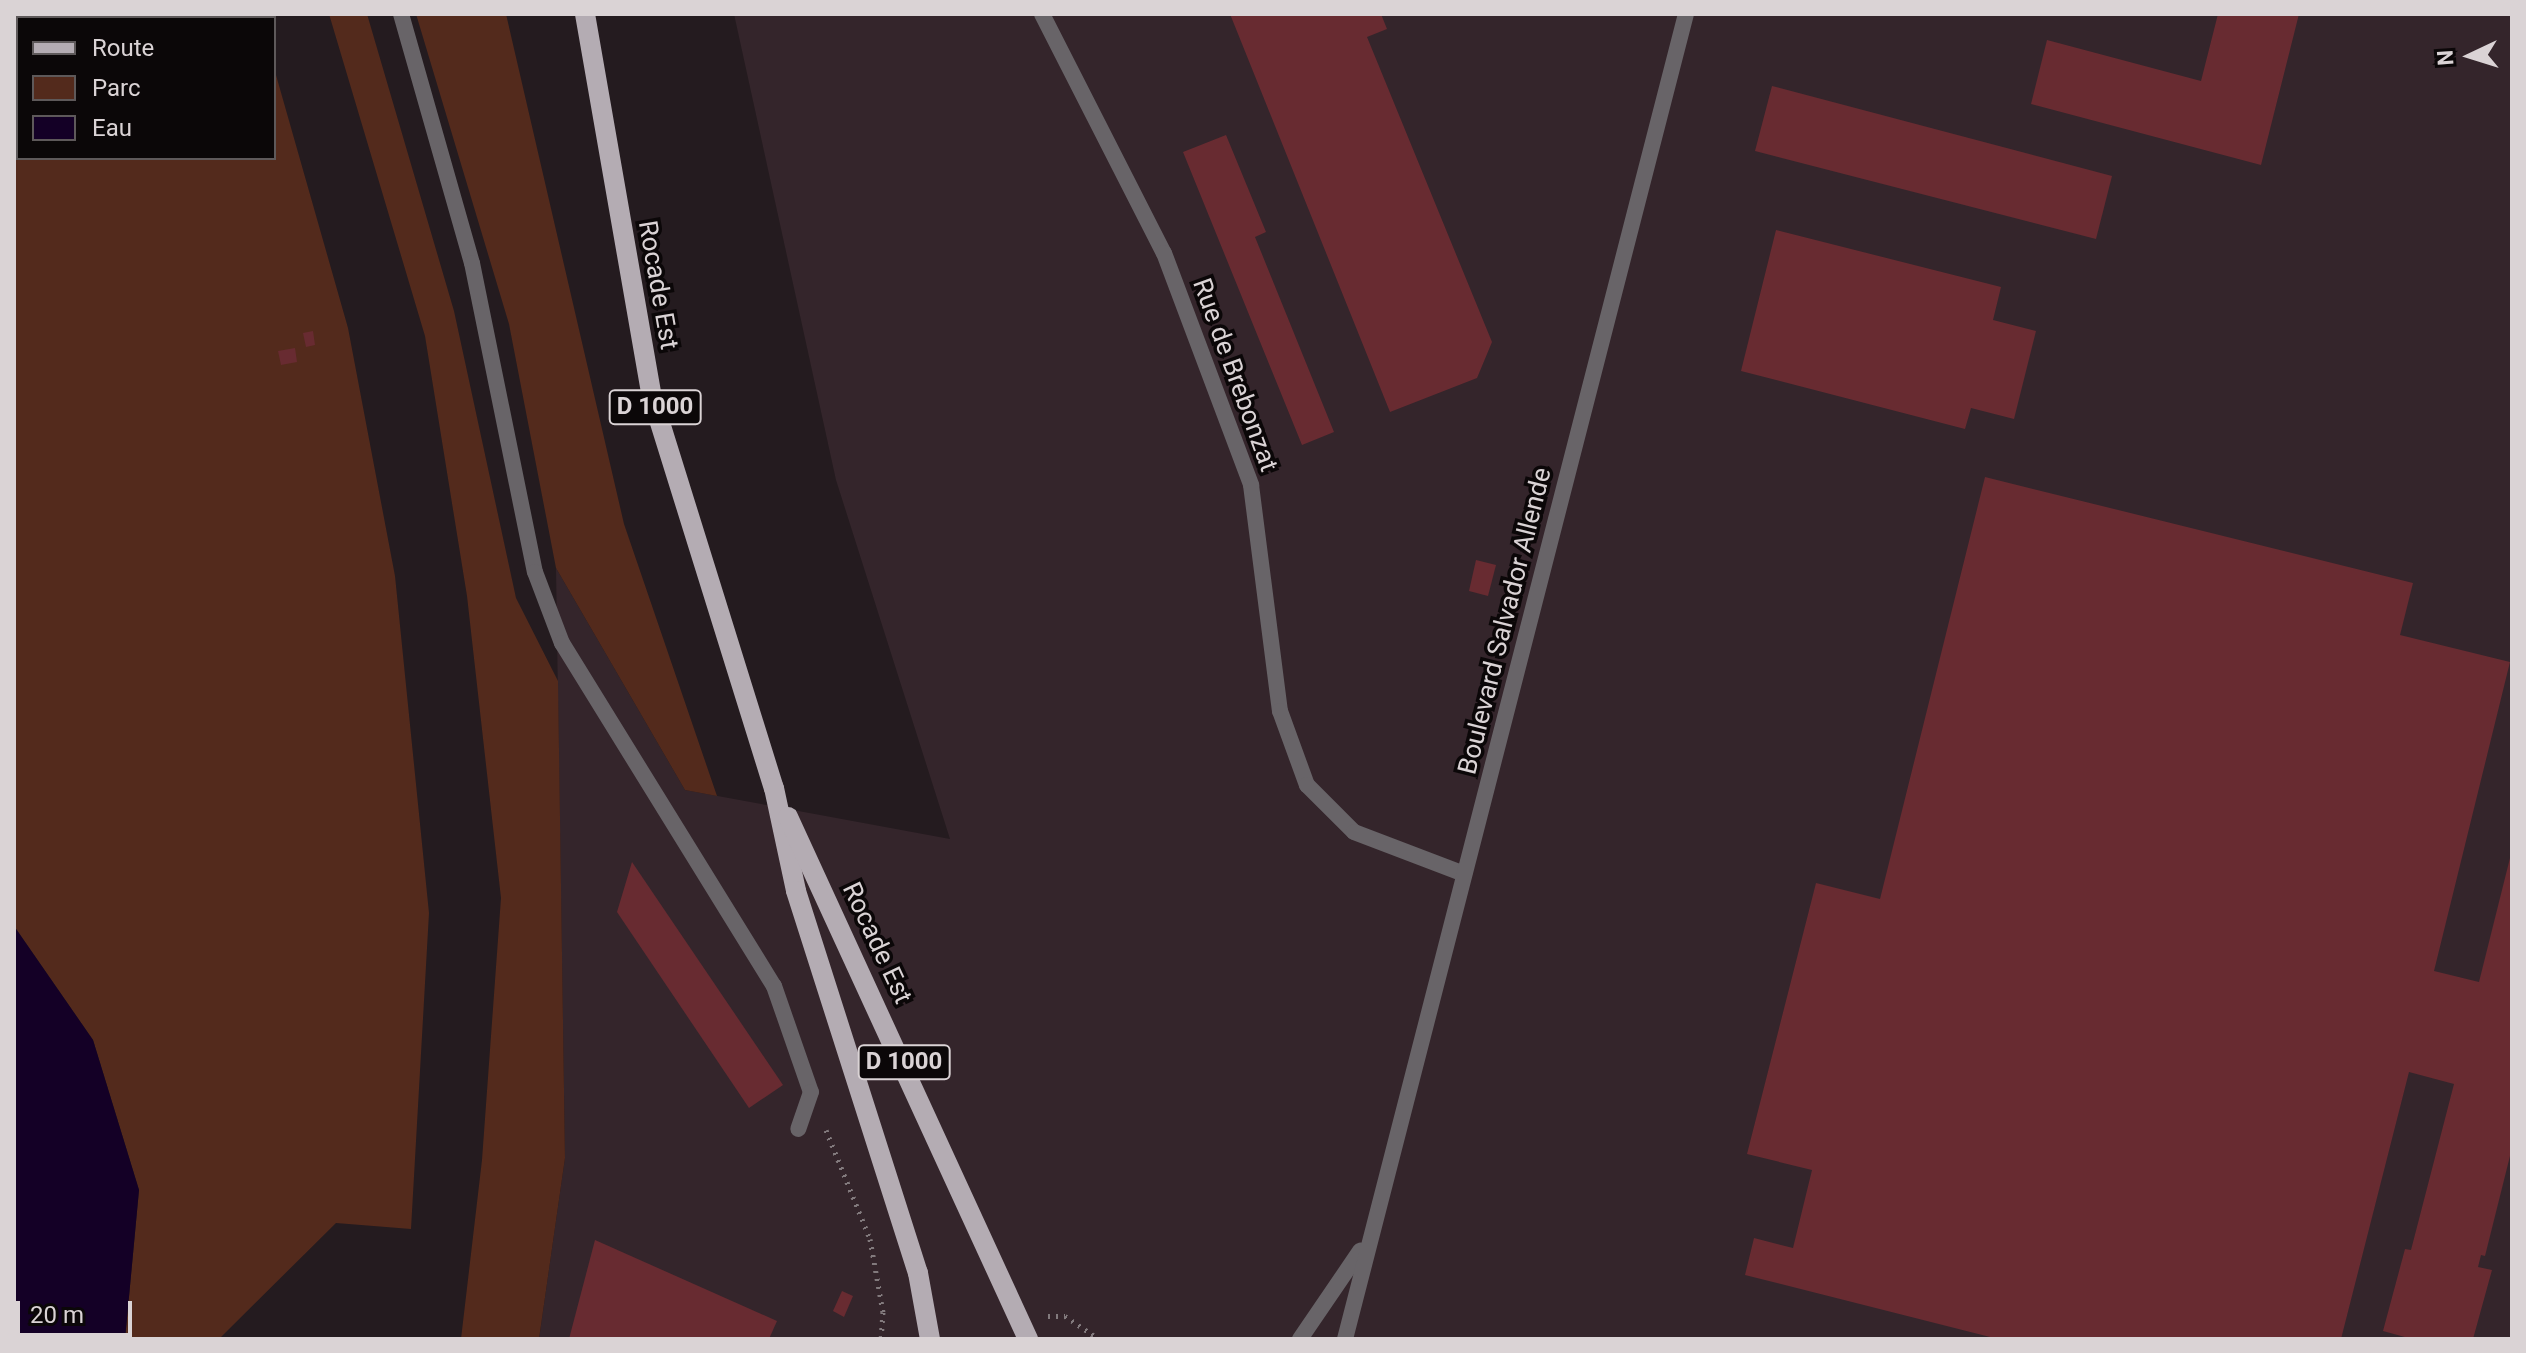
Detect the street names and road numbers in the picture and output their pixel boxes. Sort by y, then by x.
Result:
street label: Rocade Est [631,218,685,352]
street label: Rue de Brebonzat [1186,274,1284,476]
road number: D 1000 [607,387,703,427]
street label: Boulevard Salvador Allende [1452,464,1558,778]
street label: Rocade Est [835,877,919,1009]
road number: D 1000 [856,1042,952,1082]

